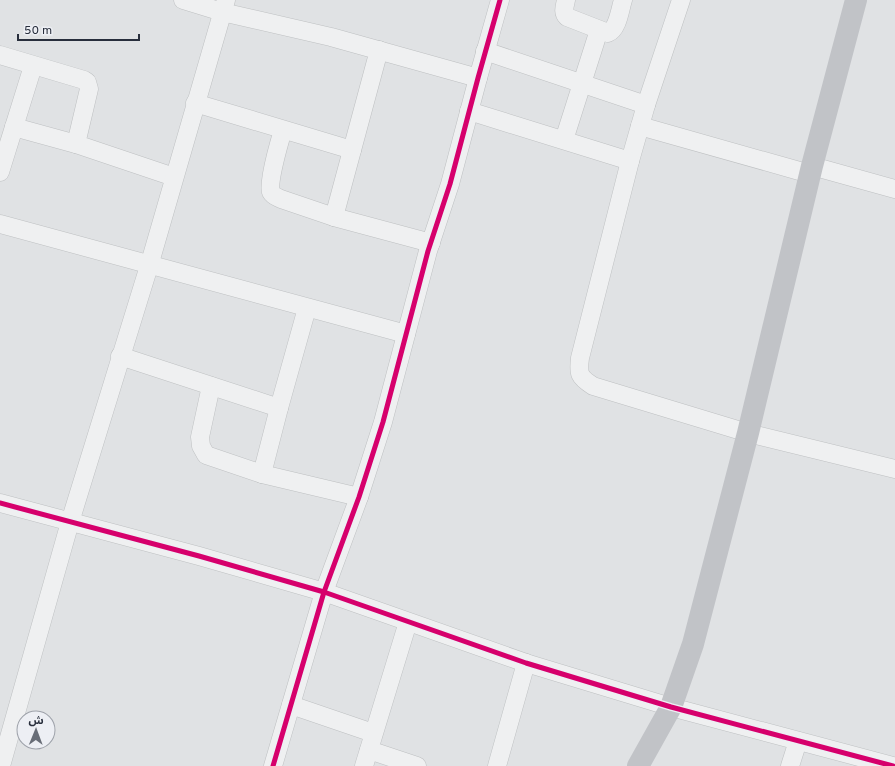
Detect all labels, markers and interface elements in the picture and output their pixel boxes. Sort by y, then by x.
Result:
scale bar [18,16,139,42]
text: 50 m [24,23,52,39]
north arrow [16,710,56,750]
text: ش [28,714,44,728]

